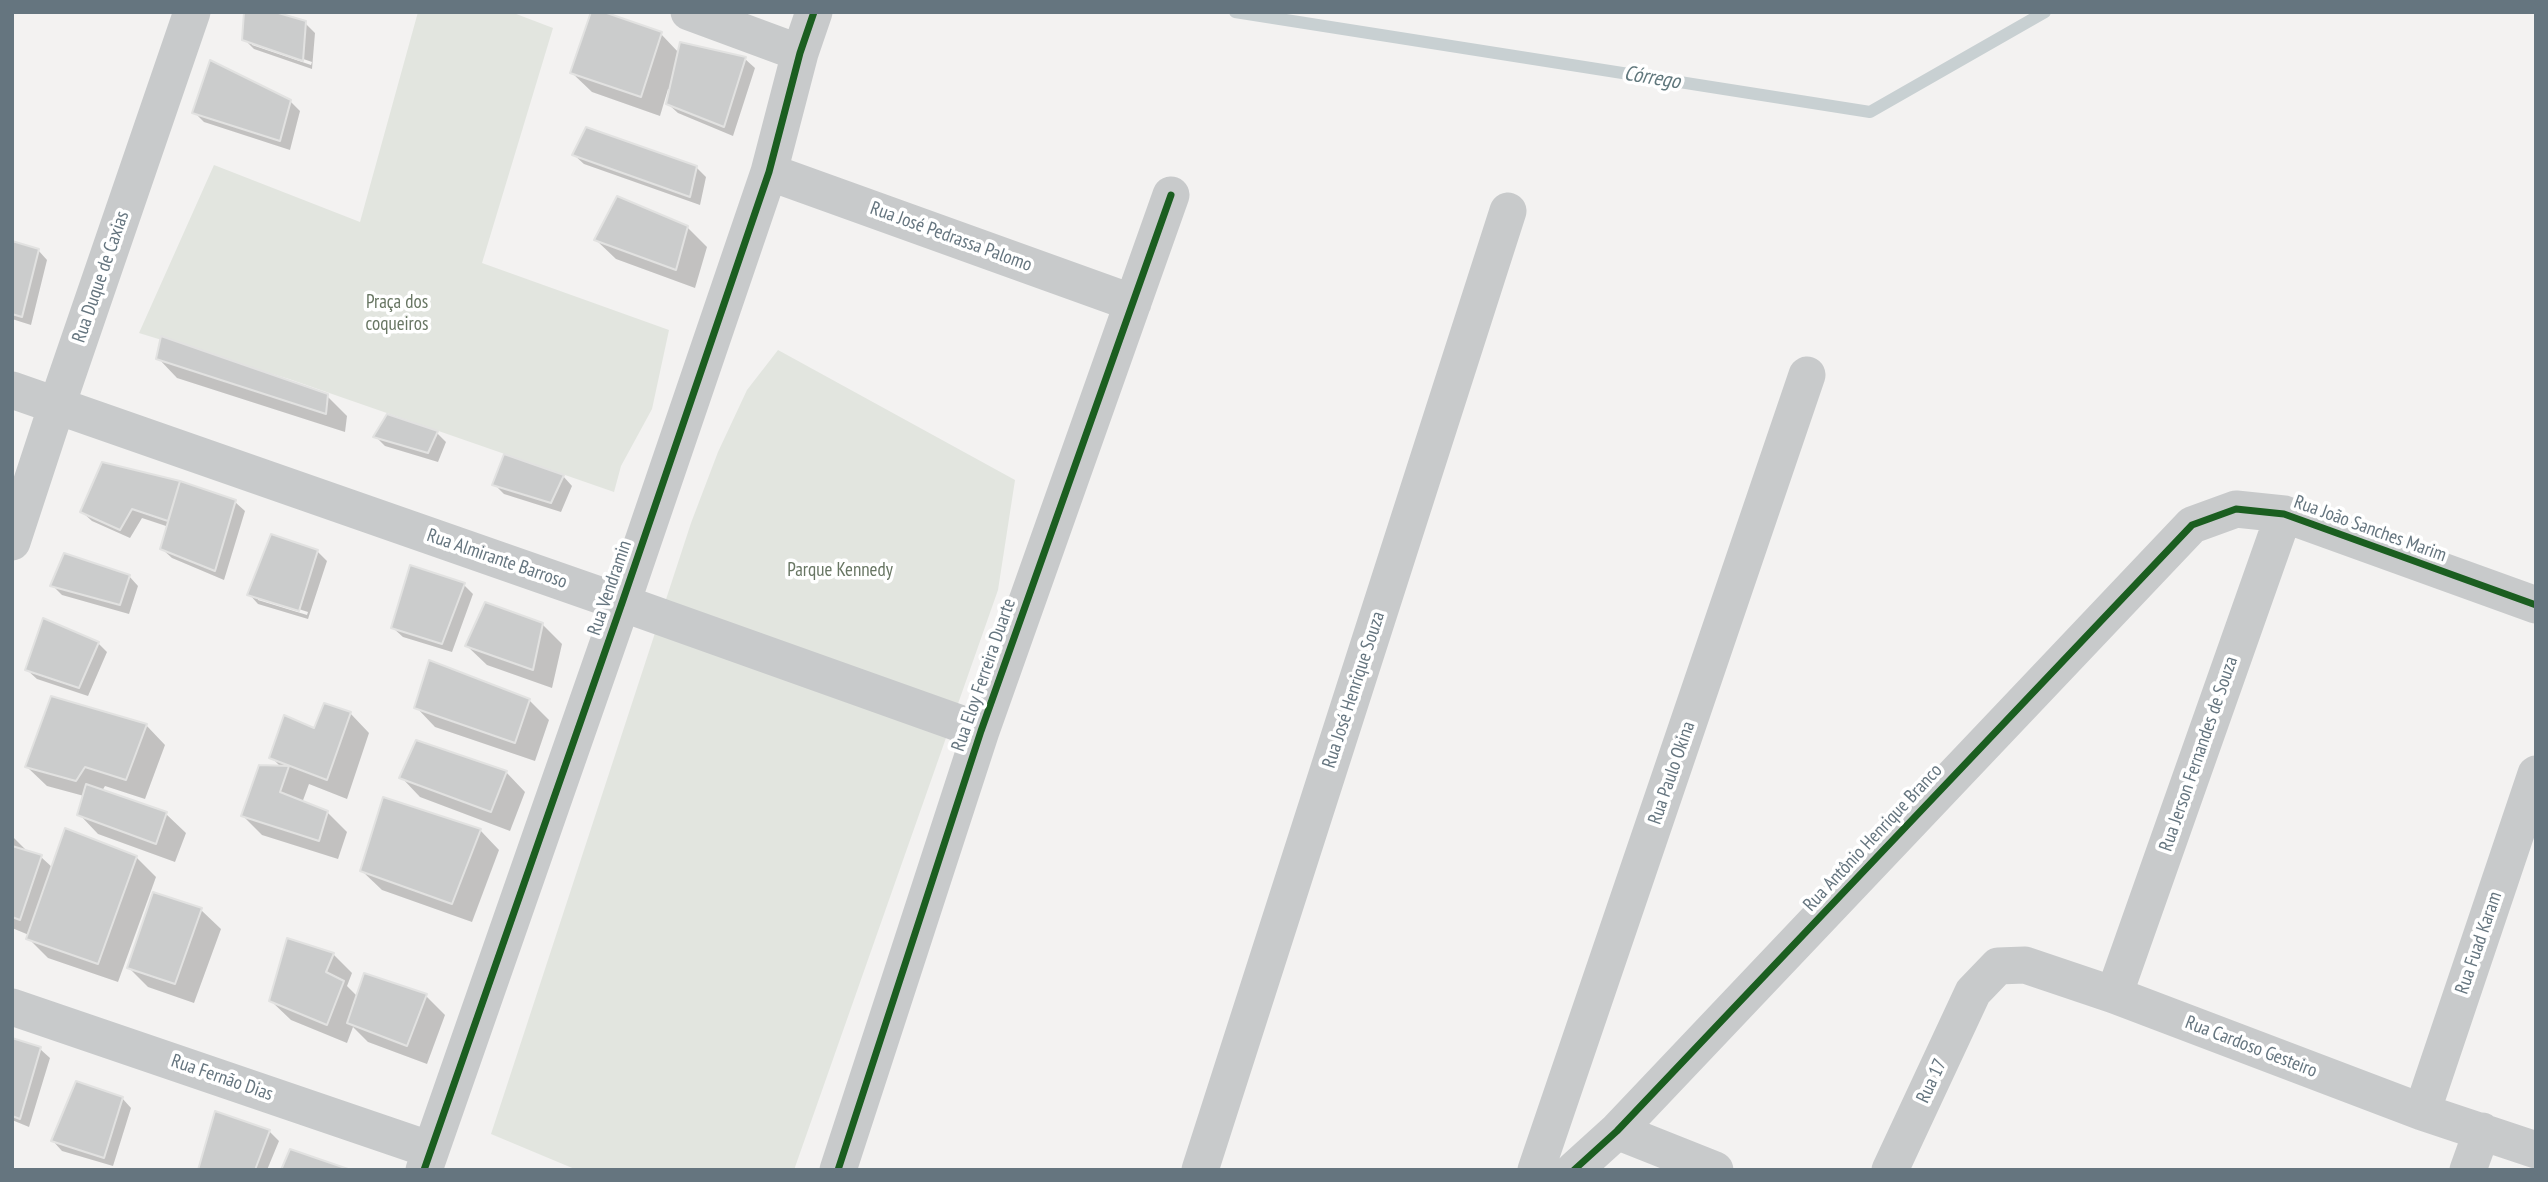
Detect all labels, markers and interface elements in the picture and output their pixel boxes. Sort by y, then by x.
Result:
water label: Córrego [1622,61,1682,95]
street label: Rua José Pedrassa Palomo [867,197,1035,277]
street label: Rua Duque de Caxias [68,208,134,346]
park label: Praça dos coqueiros [366,292,428,336]
street label: Rua João Sanches Marim [2291,491,2449,567]
street label: Rua Almirante Barroso [424,524,570,594]
street label: Rua Vendramin [583,538,637,638]
park label: Parque Kennedy [787,560,893,582]
street label: Rua Eloy Ferreira Duarte [947,596,1021,754]
street label: Rua José Henrique Souza [1318,609,1390,771]
street label: Rua Jerson Fernandes de Souza [2155,654,2243,854]
street label: Rua Paulo Okina [1644,719,1700,827]
street label: Rua Antônio Henrique Branco [1799,760,1947,916]
street label: Rua Fuad Karam [2451,889,2507,997]
street label: Rua Cardoso Gesteiro [2182,1011,2320,1083]
street label: Rua Fernão Dias [168,1050,276,1106]
street label: Rua 17 [1912,1055,1952,1107]

